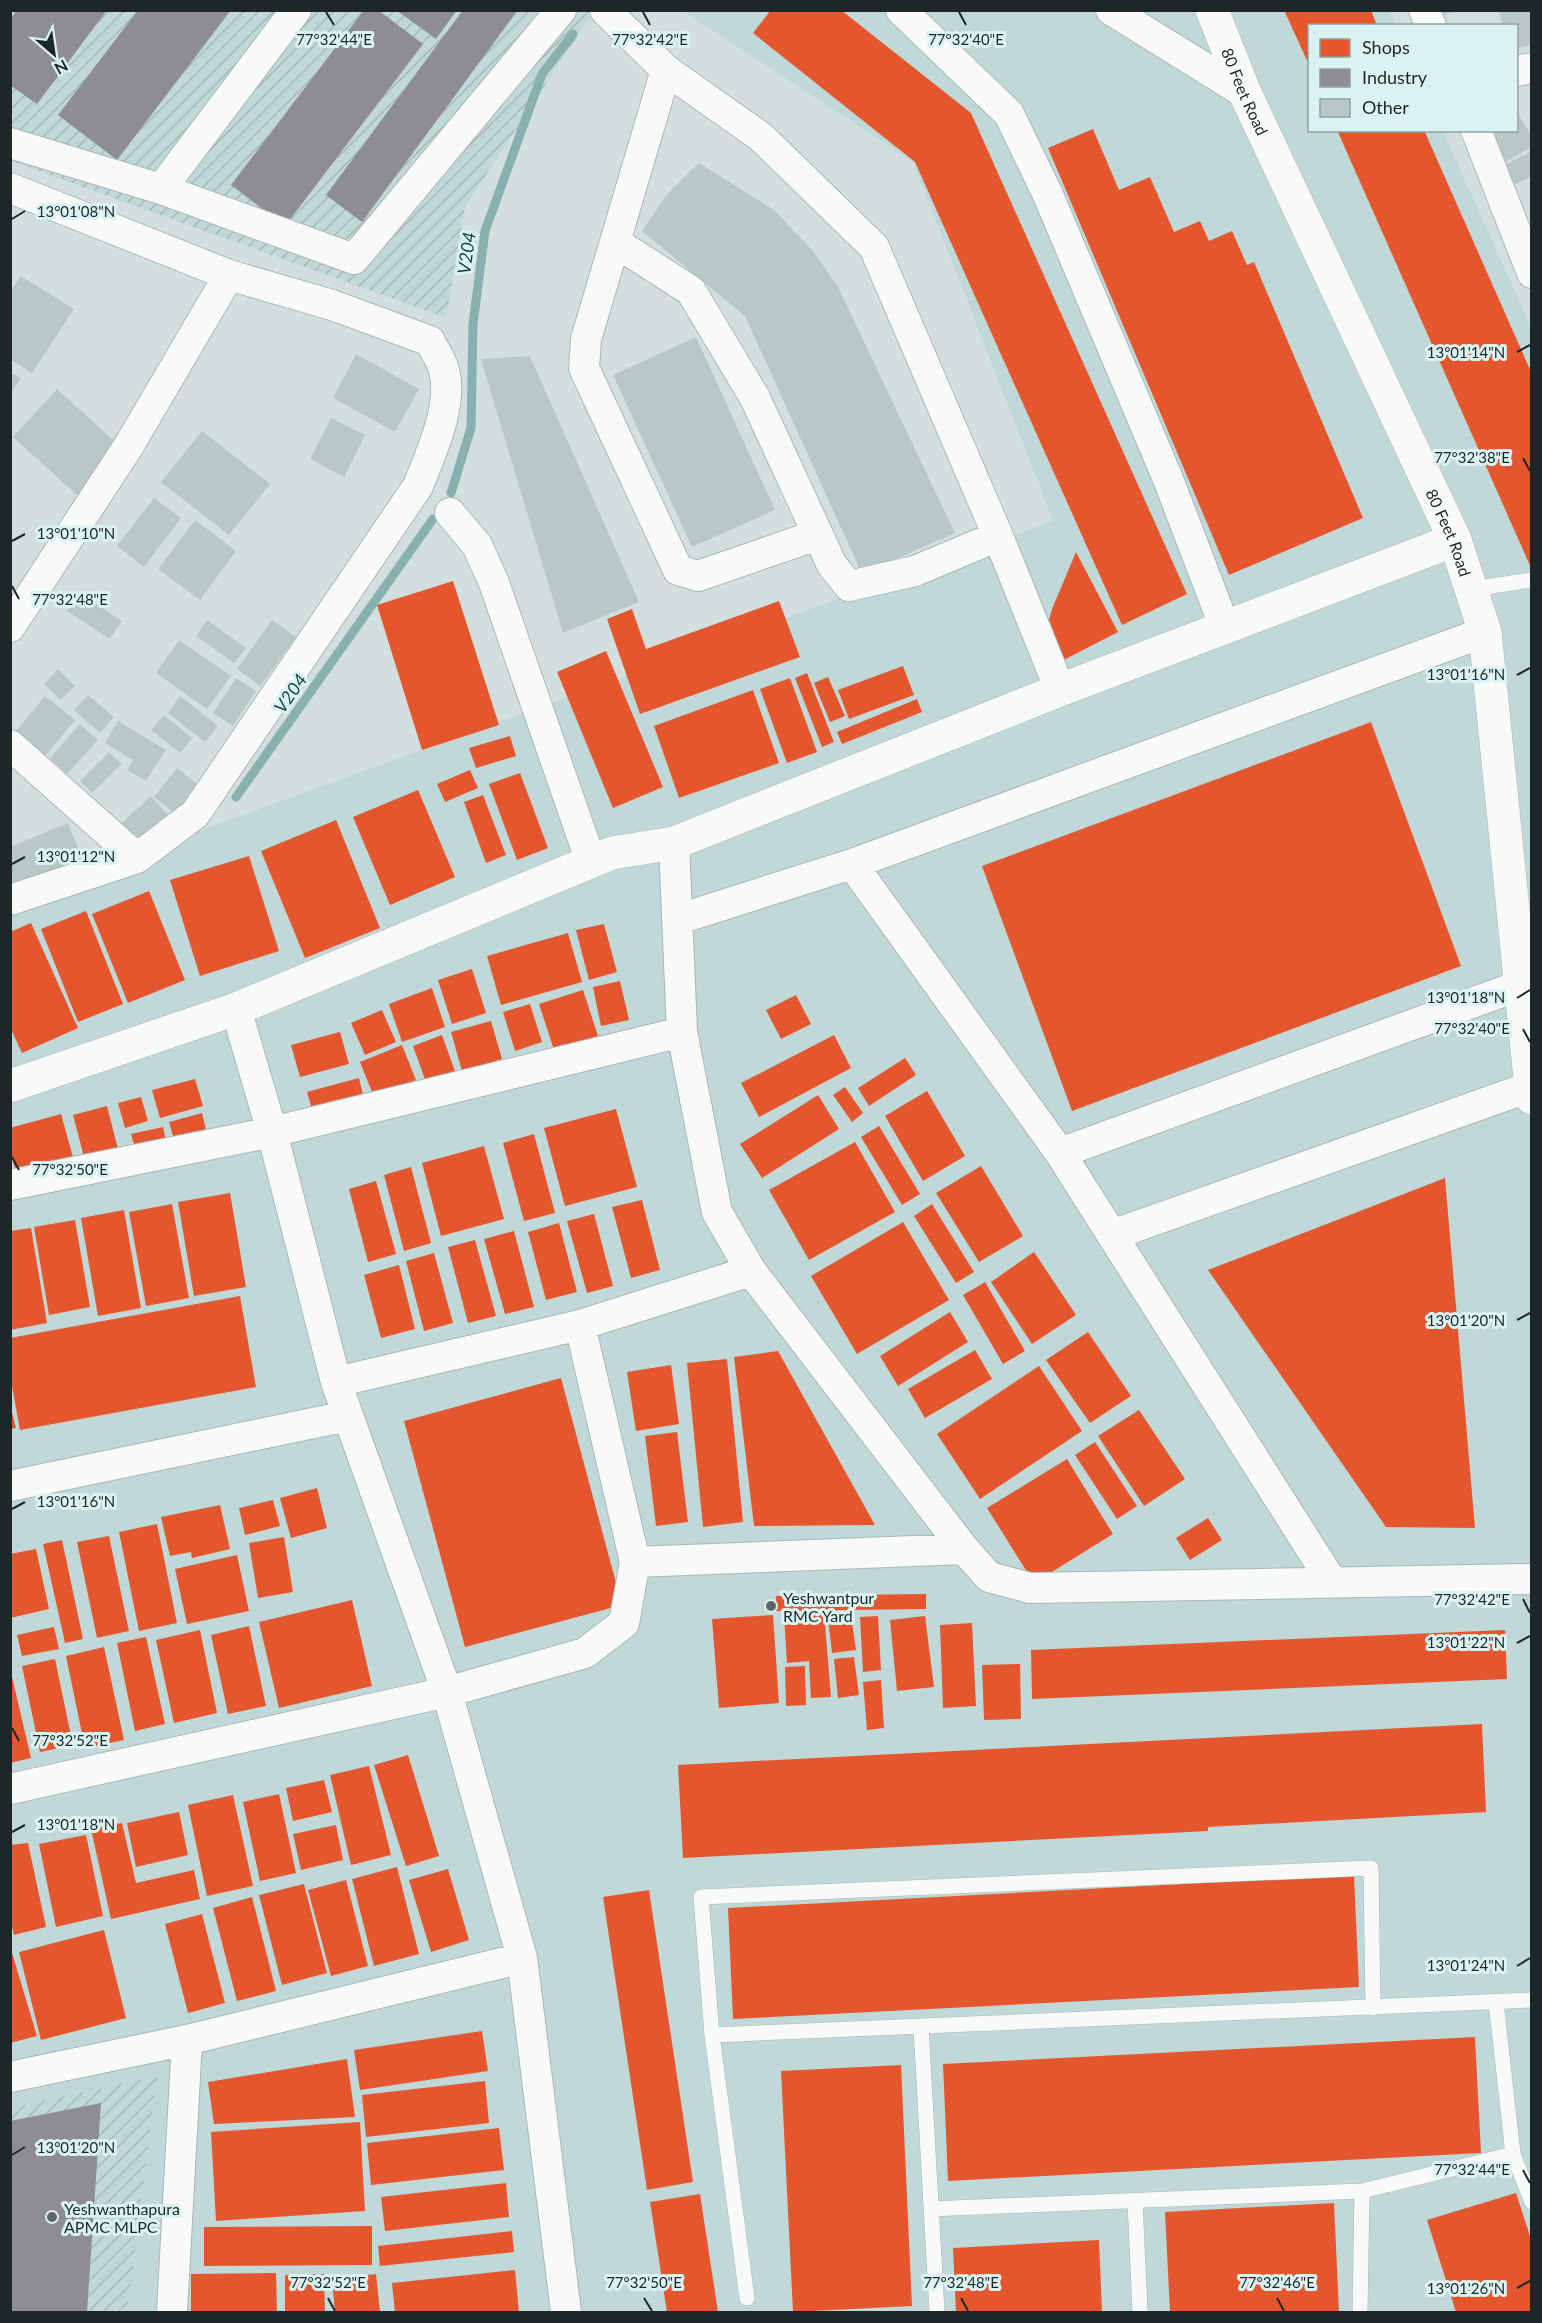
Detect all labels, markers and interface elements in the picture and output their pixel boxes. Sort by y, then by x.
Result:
north arrow [24,24,84,84]
legend [1308,24,1518,132]
text: 77°32'44"E [296,30,372,48]
text: 77°32'42"E [612,30,688,48]
text: 77°32'40"E [928,30,1004,48]
text: Shops [1362,36,1410,58]
street label: 80 Feet Road [1218,45,1273,138]
text: N [52,56,72,79]
text: Industry [1362,66,1428,88]
text: Other [1362,96,1409,118]
text: 13°01'08"N [37,202,115,220]
water label: V204 [452,230,480,276]
text: 13°01'14"N [1427,343,1505,361]
text: 77°32'38"E [1434,448,1510,466]
street label: 80 Feet Road [1423,485,1476,579]
text: 13°01'10"N [37,524,115,542]
text: 77°32'48"E [32,590,108,608]
text: 13°01'16"N [1427,665,1505,683]
water label: V204 [269,669,311,717]
text: 13°01'12"N [37,847,115,865]
text: 13°01'18"N [1427,988,1505,1006]
text: 77°32'40"E [1434,1019,1510,1037]
text: 77°32'50"E [32,1160,108,1178]
text: 13°01'20"N [1427,1311,1505,1329]
text: 13°01'16"N [37,1492,115,1510]
place label: Yeshwantpur RMC Yard [783,1588,874,1625]
text: 77°32'42"E [1434,1590,1510,1608]
marker: Yeshwantpur RMC Yard [764,1599,778,1613]
text: 13°01'22"N [1427,1633,1505,1651]
text: 77°32'52"E [32,1731,108,1749]
text: 13°01'18"N [37,1815,115,1833]
text: 13°01'24"N [1427,1956,1505,1974]
text: 13°01'20"N [37,2138,115,2156]
text: 77°32'44"E [1434,2160,1510,2178]
place label: Yeshwanthapura APMC MLPC [64,2199,180,2236]
marker: Yeshwanthapura APMC MLPC [45,2210,59,2224]
text: 77°32'52"E [290,2273,366,2291]
text: 77°32'50"E [606,2273,682,2291]
text: 77°32'48"E [923,2273,999,2291]
text: 77°32'46"E [1239,2273,1315,2291]
text: 13°01'26"N [1427,2279,1505,2297]

